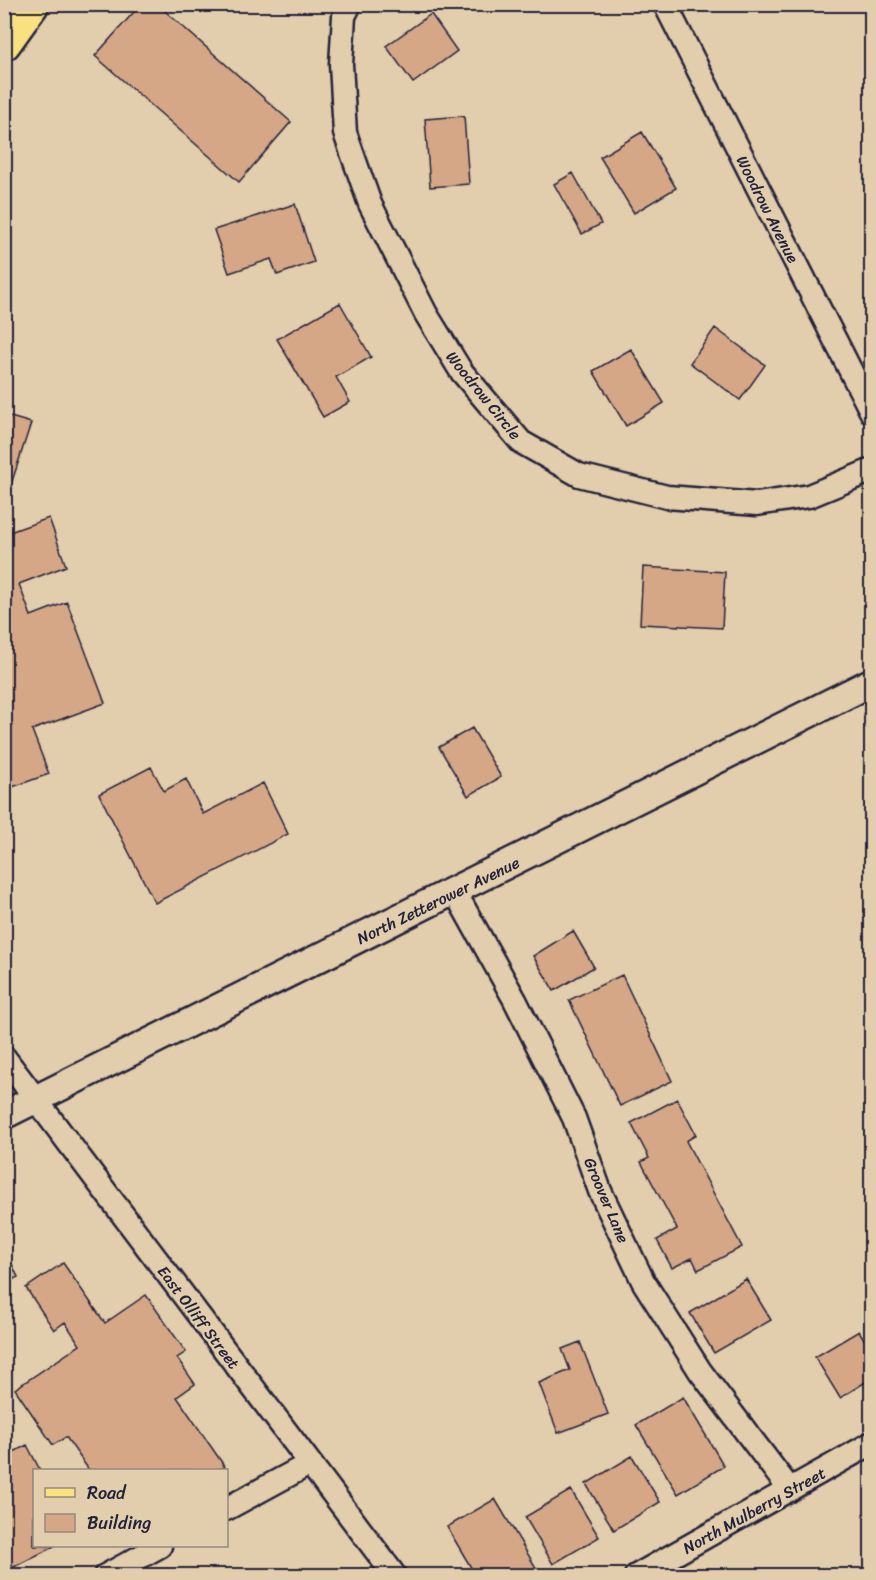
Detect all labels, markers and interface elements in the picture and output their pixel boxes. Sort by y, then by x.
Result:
street label: Woodrow Avenue [728,150,807,269]
street label: Woodrow Circle [438,344,529,447]
street label: North Zetterower Avenue [352,848,525,953]
street label: Groover Lane [575,1153,638,1248]
street label: East Olliff Street [150,1259,248,1376]
street label: North Mulberry Street [677,1459,831,1562]
legend [33,1469,228,1547]
text: Road [87,1477,127,1509]
text: Building [87,1507,151,1539]

